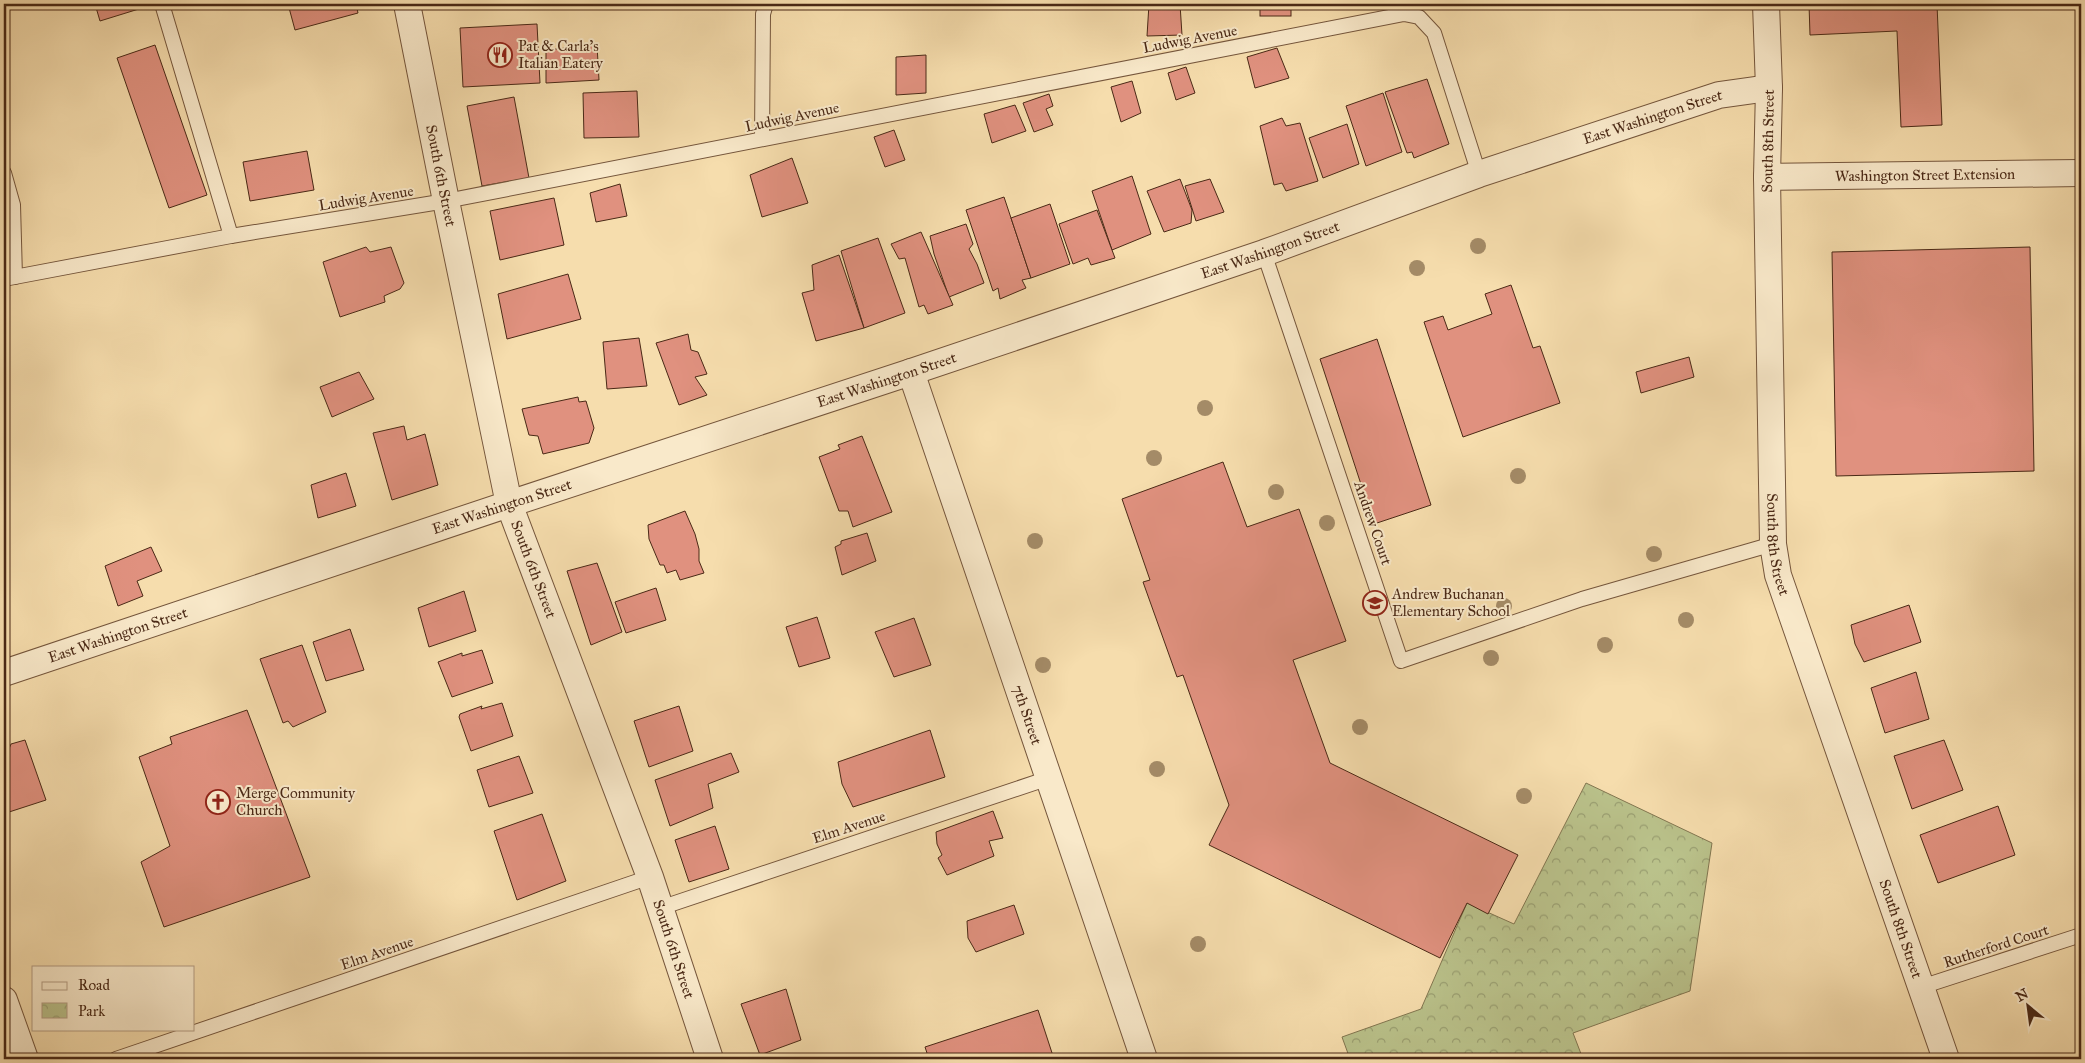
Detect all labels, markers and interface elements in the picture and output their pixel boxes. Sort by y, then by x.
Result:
street label: Ludwig Avenue [1141,21,1239,57]
place label: Pat & Carla's Italian Eatery [518,37,604,72]
restaurant icon: Pat & Carla's Italian Eatery [487,42,513,68]
street label: East Washington Street [1581,86,1724,148]
street label: South 8th Street [1758,89,1778,193]
street label: Ludwig Avenue [743,98,841,136]
street label: South 6th Street [422,123,460,229]
street label: Washington Street Extension [1835,165,2015,185]
street label: Ludwig Avenue [317,182,415,214]
street label: East Washington Street [1199,217,1343,283]
street label: East Washington Street [815,348,959,411]
street label: East Washington Street [430,475,575,538]
street label: Andrew Court [1350,478,1396,568]
street label: South 8th Street [1763,493,1794,599]
street label: South 6th Street [507,518,561,621]
place label: Andrew Buchanan Elementary School [1391,585,1511,620]
school or university icon: Andrew Buchanan Elementary School [1362,590,1388,616]
street label: East Washington Street [46,603,190,667]
street label: 7th Street [1009,682,1046,748]
place label: Merge Community Church [236,784,356,819]
church icon: Merge Community Church [205,789,231,815]
street label: Elm Avenue [810,807,888,847]
street label: South 8th Street [1875,877,1926,981]
street label: South 6th Street [649,897,699,1002]
street label: Rutherford Court [1941,920,2052,971]
street label: Elm Avenue [338,932,416,974]
legend [32,966,195,1030]
text: Road [78,976,110,994]
north arrow [2002,980,2052,1030]
text: N [2013,985,2031,1005]
text: Park [78,1002,105,1020]

